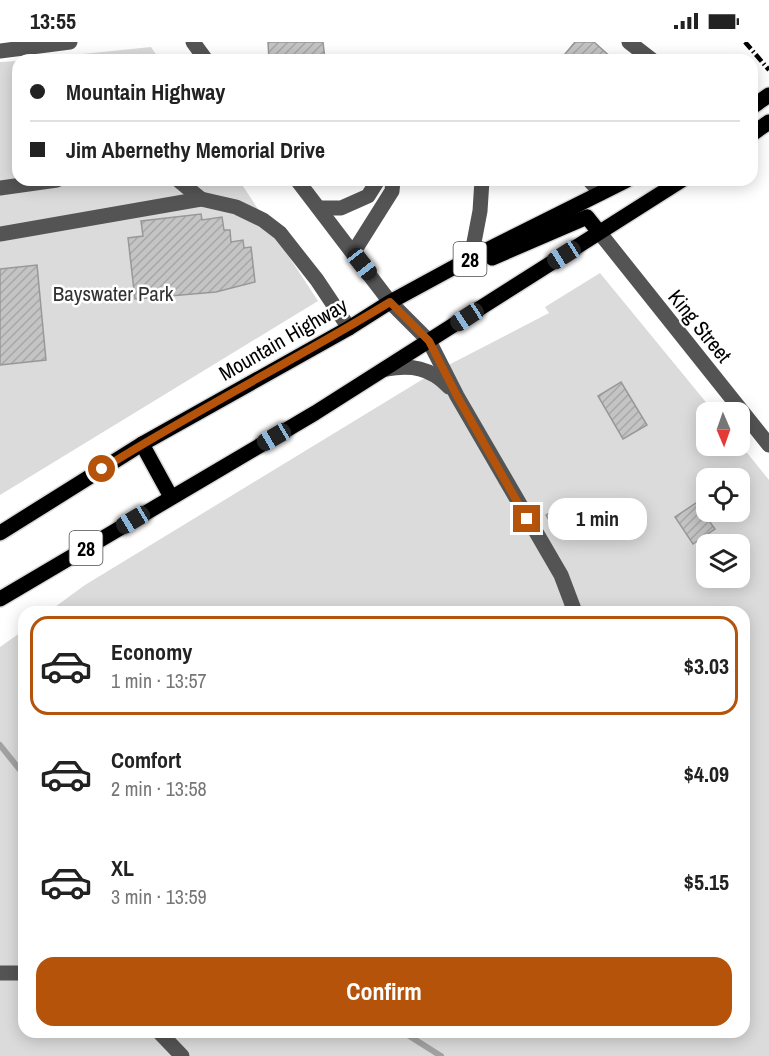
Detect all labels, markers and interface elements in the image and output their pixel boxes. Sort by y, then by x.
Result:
text: 13:55 [30,6,76,36]
text: Mountain Highway [66,77,225,107]
text: Jim Abernethy Memorial Drive [66,135,325,165]
car [544,238,584,272]
road number: 28 [454,242,486,276]
car [344,244,380,284]
park label: Bayswater Park [53,279,174,308]
street label: King Street [662,283,739,369]
street label: Mountain Highway [214,290,353,387]
car [447,300,487,334]
north arrow [696,402,750,456]
map controls [696,402,750,588]
car [254,420,294,454]
route start [88,455,115,482]
button: locate [696,468,750,522]
callout: 1 min [548,498,647,540]
car [113,503,153,537]
route end [513,505,540,532]
text: 1 min [576,505,619,532]
road number: 28 [70,531,103,565]
button: layers [696,534,750,588]
text: Economy [111,637,192,667]
icon: car [39,639,93,693]
text: $3.03 [684,651,729,681]
text: 1 min · 13:57 [111,667,207,694]
text: Comfort [111,745,181,775]
icon: car [39,747,93,801]
text: $4.09 [684,759,729,789]
text: 2 min · 13:58 [111,775,207,802]
text: XL [111,853,134,883]
icon: car [39,855,93,909]
text: $5.15 [684,867,729,897]
text: 3 min · 13:59 [111,883,207,910]
button: Confirm [36,957,732,1026]

